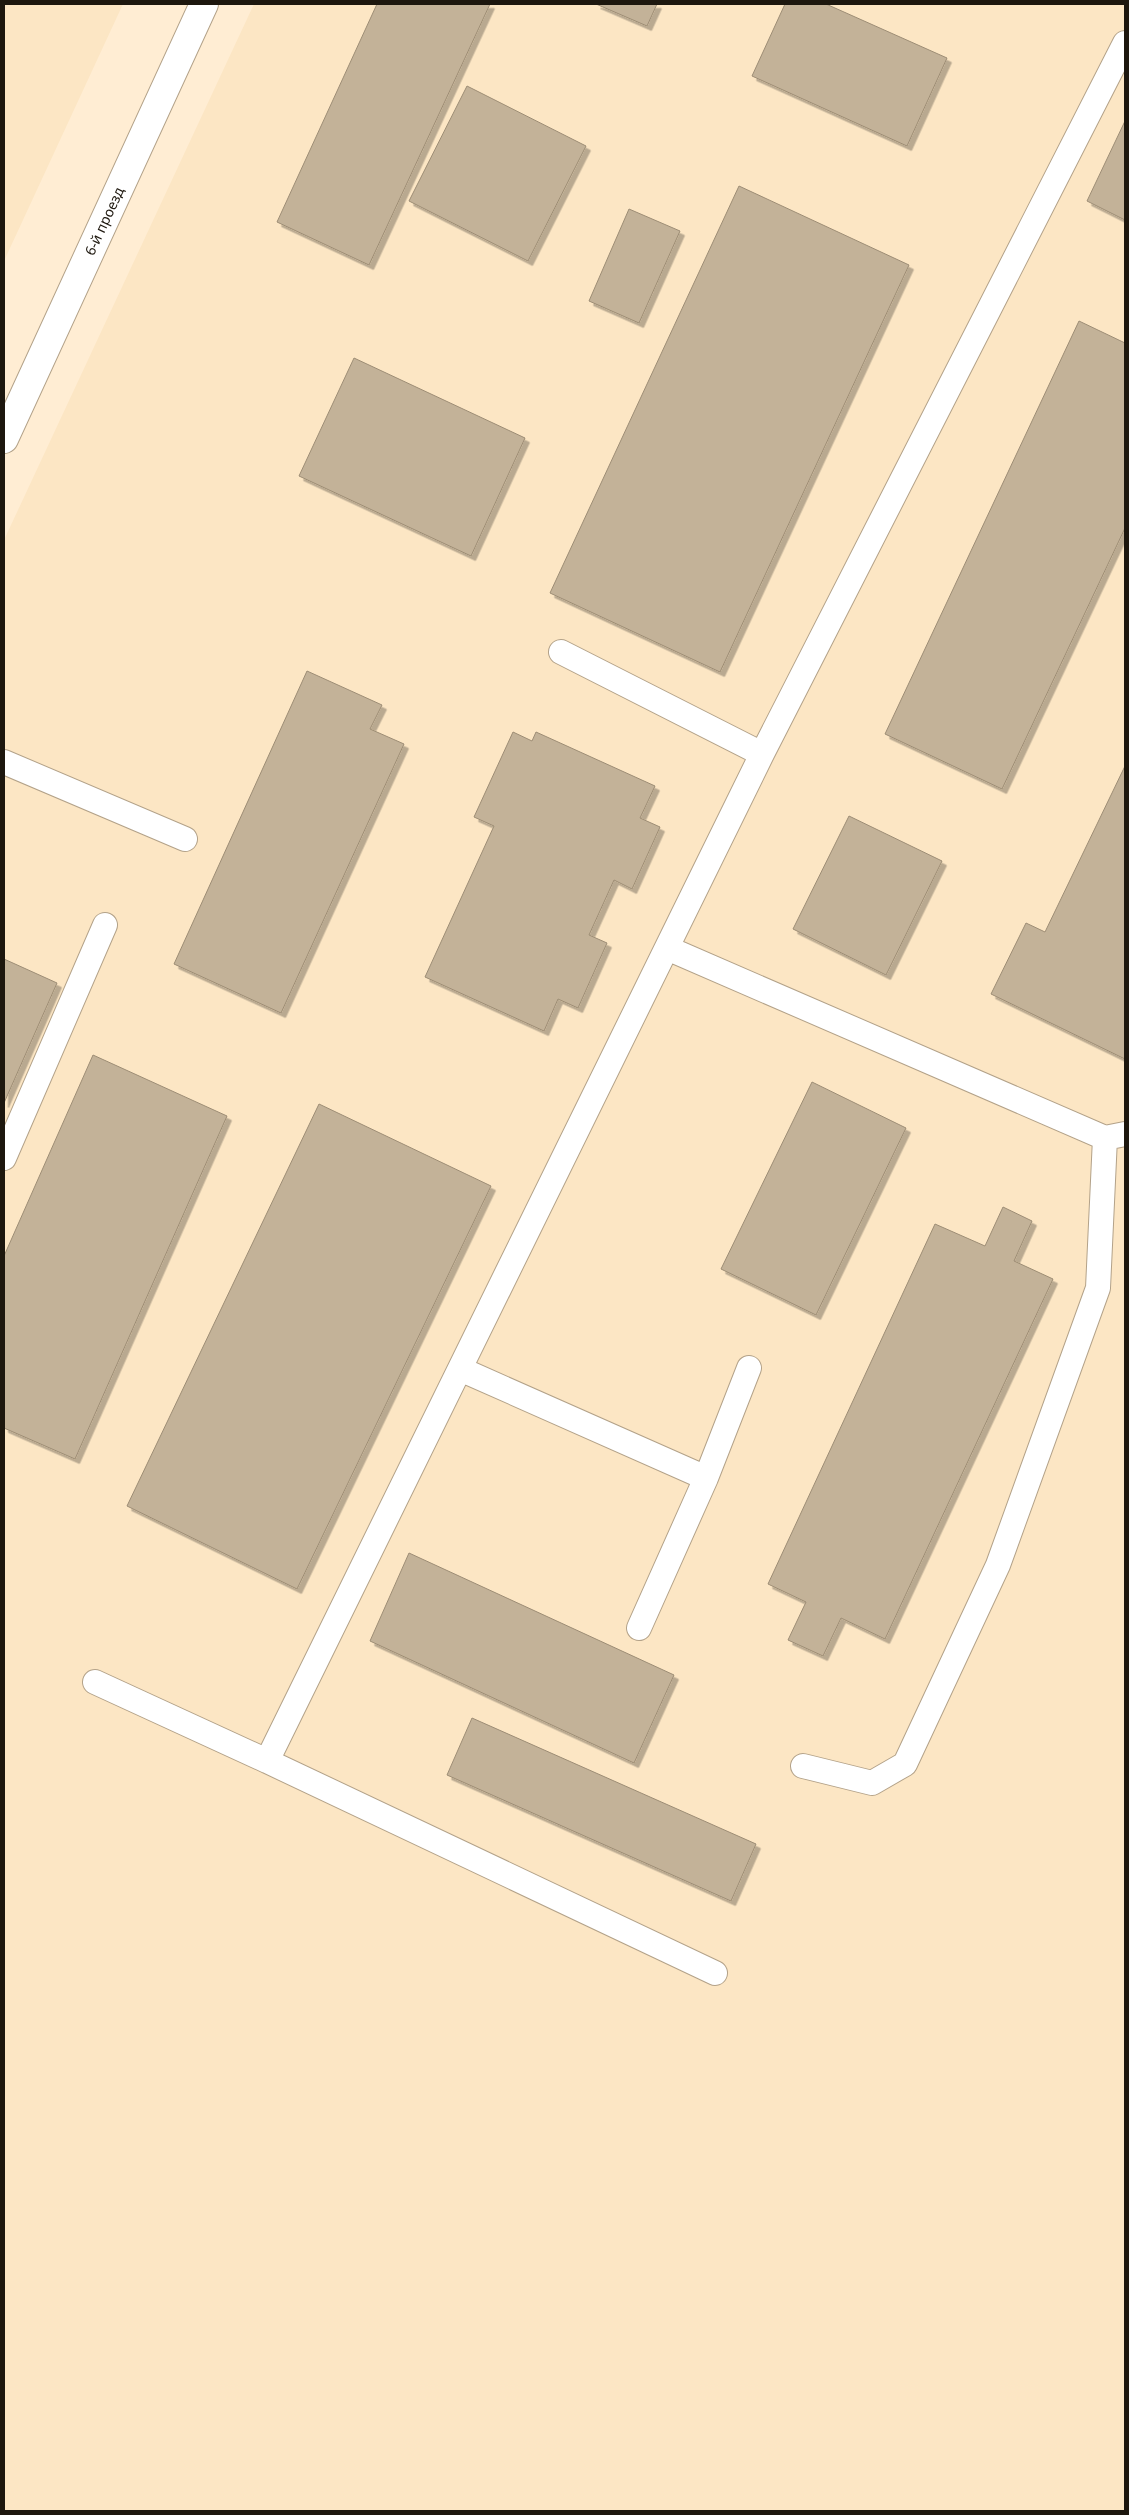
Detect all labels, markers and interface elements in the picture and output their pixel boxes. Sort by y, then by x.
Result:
street label: 6-й проезд [80,183,128,258]

